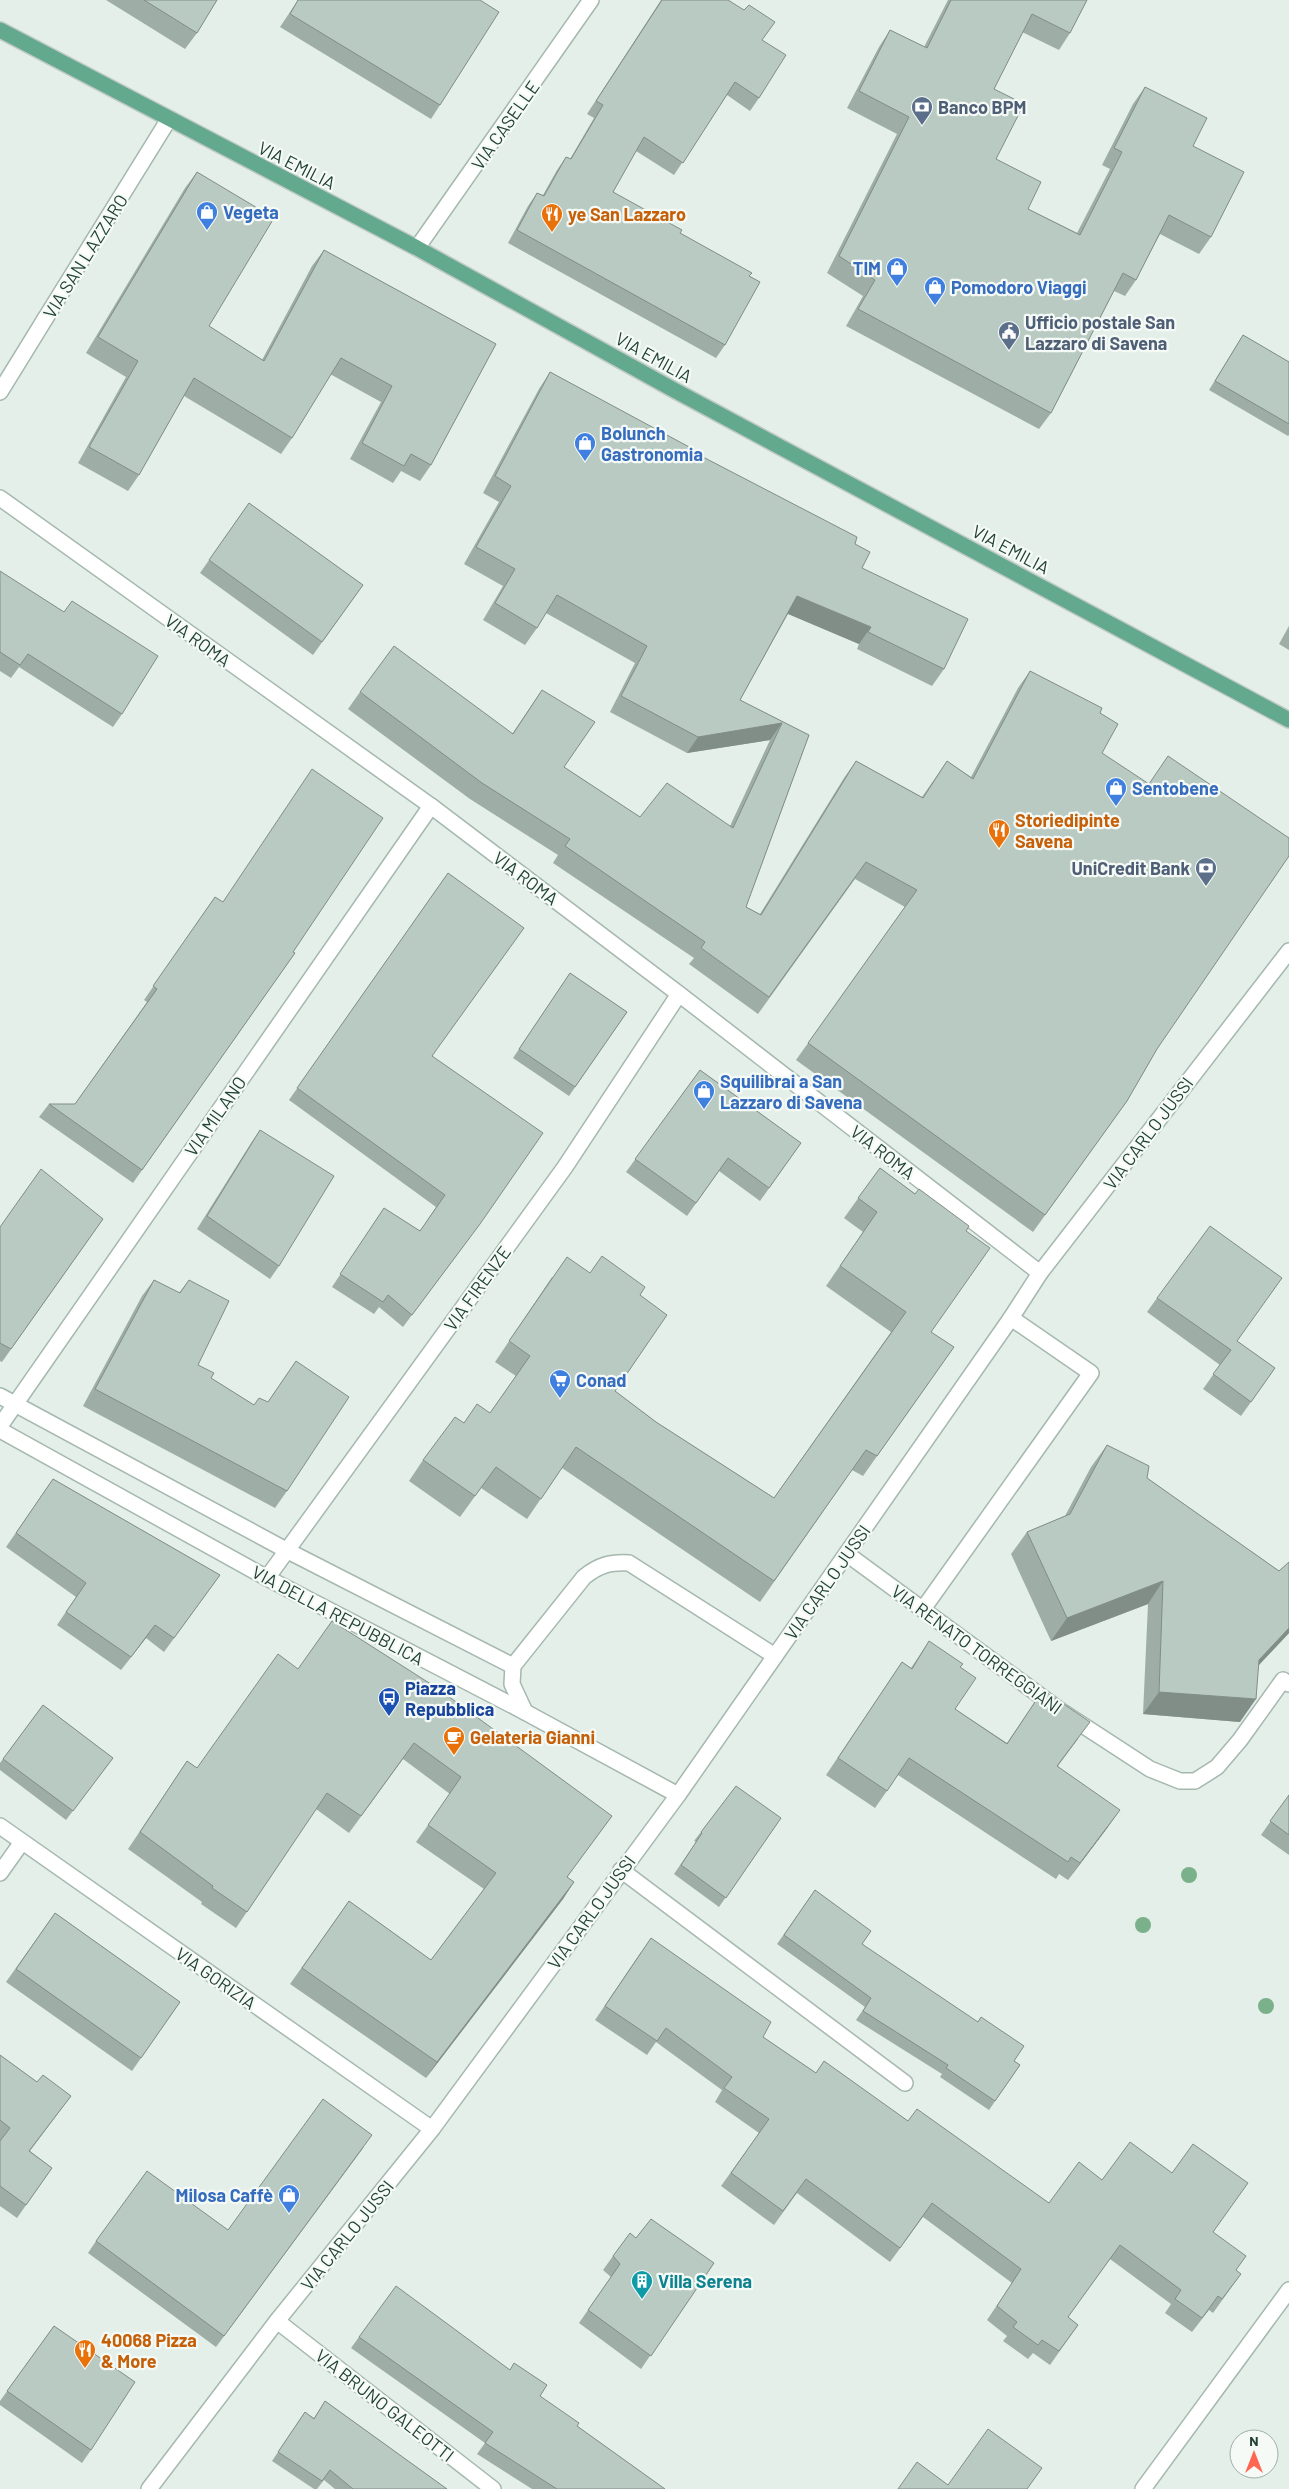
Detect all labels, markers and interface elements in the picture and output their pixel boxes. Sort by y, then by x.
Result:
street label: VIA CASELLE [466,76,544,174]
bank icon: Banco BPM [910,95,934,126]
place label: Banco BPM [938,96,1026,118]
street label: VIA EMILIA [255,136,339,194]
street label: VIA SAN LAZZARO [38,190,132,322]
shop icon: Vegeta [195,200,219,231]
place label: Vegeta [223,201,279,223]
restaurant icon: ye San Lazzaro [540,202,564,233]
place label: ye San Lazzaro [568,203,686,225]
shop icon: TIM [885,256,909,287]
place label: TIM [853,257,881,279]
shop icon: Pomodoro Viaggi [923,275,947,306]
place label: Pomodoro Viaggi [951,276,1087,298]
place label: Ufficio postale San Lazzaro di Savena [1025,311,1175,354]
public building icon: Ufficio postale San Lazzaro di Savena [997,320,1021,351]
street label: VIA EMILIA [612,327,696,387]
place label: Bolunch Gastronomia [601,422,703,465]
shop icon: Bolunch Gastronomia [573,431,597,462]
street label: VIA EMILIA [969,520,1053,578]
street label: VIA ROMA [161,609,235,671]
shop icon: Sentobene [1104,776,1128,807]
place label: Sentobene [1132,777,1219,799]
place label: Storiedipinte Savena [1015,809,1120,852]
restaurant icon: Storiedipinte Savena [987,818,1011,849]
street label: VIA ROMA [489,846,563,910]
bank icon: UniCredit Bank [1194,856,1218,887]
place label: UniCredit Bank [1072,857,1190,879]
place label: Squilibrai a San Lazzaro di Savena [720,1070,862,1113]
street label: VIA MILANO [179,1072,251,1160]
street label: VIA CARLO JUSSI [1098,1072,1198,1194]
shop icon: Squilibrai a San Lazzaro di Savena [692,1079,716,1110]
street label: VIA ROMA [846,1120,920,1184]
street label: VIA FIRENZE [439,1241,515,1335]
supermarket icon: Conad [548,1368,572,1399]
place label: Conad [576,1369,627,1391]
street label: VIA CARLO JUSSI [779,1520,875,1644]
street label: VIA DELLA REPUBBLICA [248,1560,428,1670]
street label: VIA RENATO TORREGGIANI [887,1580,1067,1718]
place label: Piazza Repubblica [405,1677,494,1720]
bus stop icon: Piazza Repubblica [377,1686,401,1717]
cafe icon: Gelateria Gianni [442,1725,466,1756]
place label: Gelateria Gianni [470,1726,595,1748]
street label: VIA CARLO JUSSI [542,1851,640,1973]
street label: VIA GORIZIA [172,1942,261,2014]
street label: VIA CARLO JUSSI [296,2175,398,2295]
shop icon: Milosa Caffè [277,2183,301,2214]
place label: Milosa Caffè [176,2184,273,2206]
building icon: Villa Serena [630,2269,654,2300]
place label: Villa Serena [658,2270,752,2292]
place label: 40068 Pizza & More [101,2329,197,2372]
restaurant icon: 40068 Pizza & More [73,2338,97,2369]
street label: VIA BRUNO GALEOTTI [311,2344,459,2466]
north arrow [1229,2429,1279,2479]
text: N [1249,2432,1259,2449]

